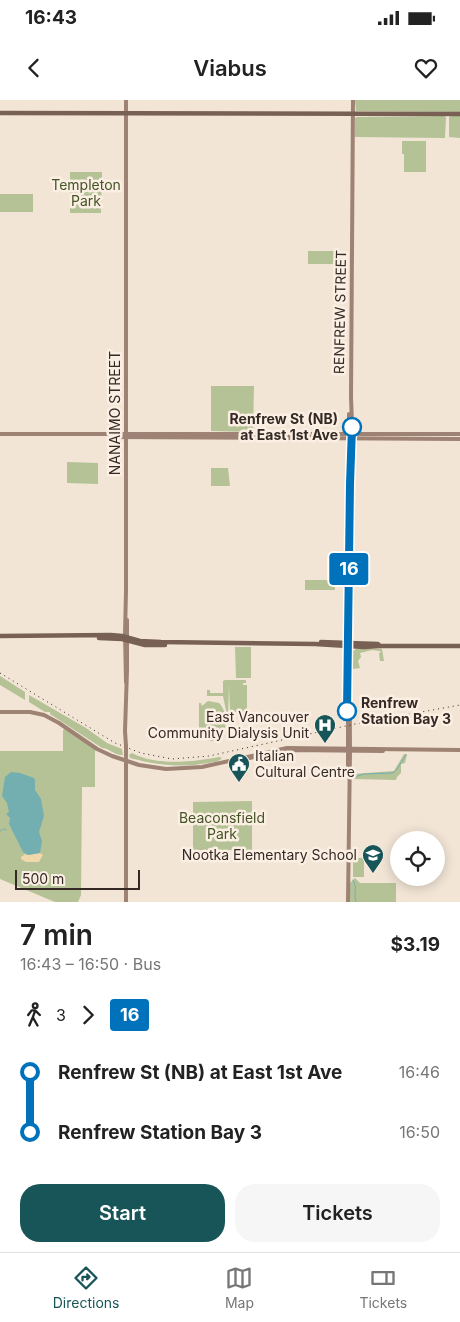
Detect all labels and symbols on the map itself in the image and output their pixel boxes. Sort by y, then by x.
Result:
park label: Templeton Park [51,176,121,209]
street label: RENFREW STREET [330,250,349,374]
street label: NANAIMO STREET [106,351,123,475]
place label: Renfrew St (NB) at East 1st Ave [230,410,338,443]
marker: Renfrew St (NB) at East 1st Ave [342,417,362,437]
line badge: 16 [326,553,372,585]
place label: Renfrew Station Bay 3 [361,694,451,727]
marker: Renfrew Station Bay 3 [337,701,357,721]
place label: East Vancouver Community Dialysis Unit [148,708,309,741]
hospital icon: East Vancouver Community Dialysis Unit [313,713,337,744]
place label: Italian Cultural Centre [255,747,355,780]
public building icon: Italian Cultural Centre [227,752,251,783]
park label: Beaconsfield Park [179,809,265,842]
school or university icon: Nootka Elementary School [361,843,385,874]
place label: Nootka Elementary School [182,846,357,863]
scale bar [15,867,140,890]

